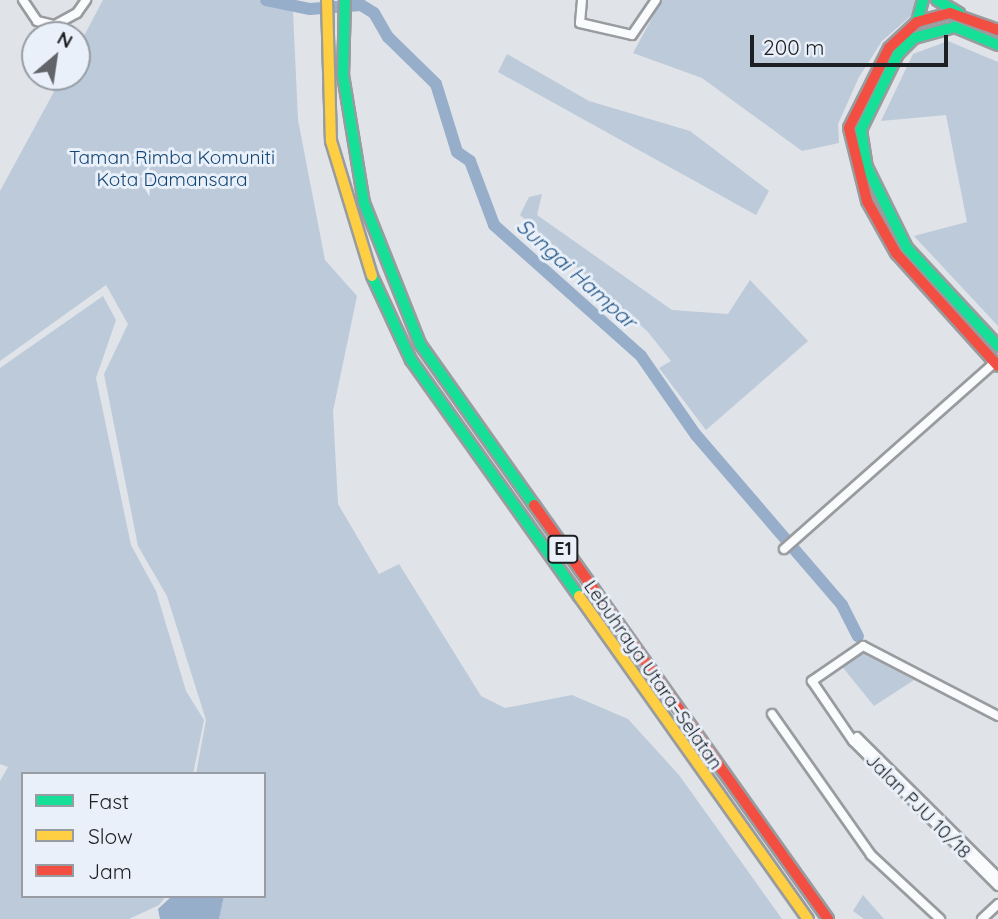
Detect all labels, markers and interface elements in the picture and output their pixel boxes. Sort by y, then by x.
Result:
north arrow [21,21,91,91]
scale bar [753,21,951,65]
text: N [53,26,77,53]
text: 200 m [763,34,825,60]
park label: Taman Rimba Komuniti Kota Damansara [69,147,275,191]
water label: Sungai Hampar [512,213,642,333]
road number: E1 [547,534,579,564]
street label: Lebuhraya Utara–Selatan [579,576,727,774]
street label: Jalan PJU 10/18 [861,749,975,863]
legend [21,772,266,898]
text: Fast [88,788,129,814]
text: Slow [88,823,133,849]
text: Jam [88,858,132,884]

